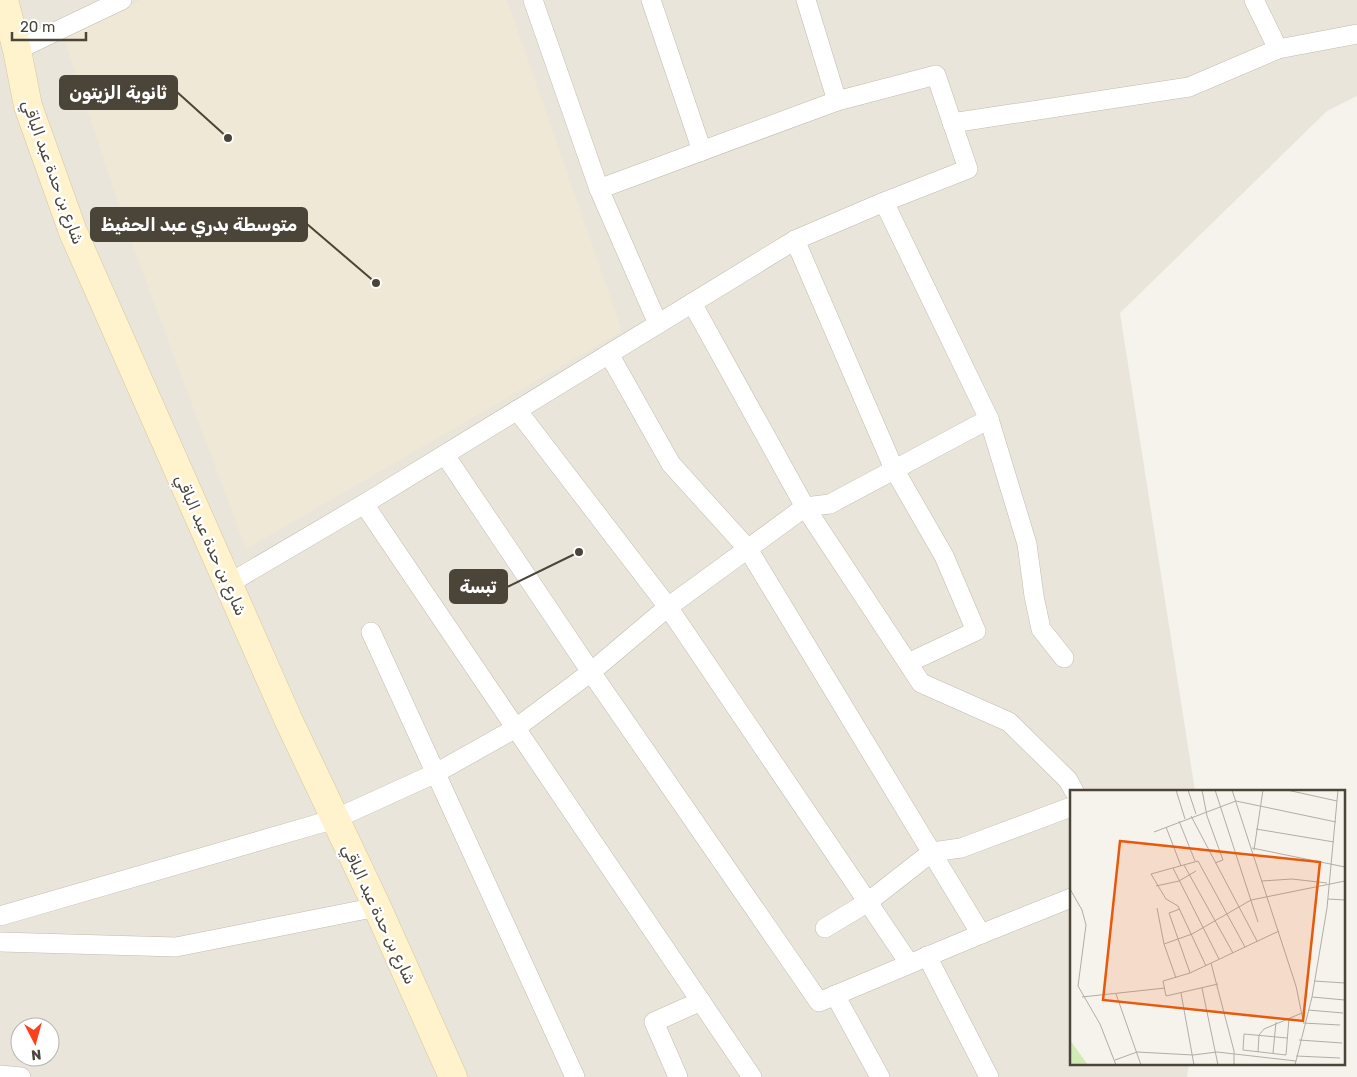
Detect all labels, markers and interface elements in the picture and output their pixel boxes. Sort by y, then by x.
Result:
scale bar [12,10,86,42]
text: 20 m [20,18,55,36]
callout: ثانوية الزيتون [60,76,177,109]
text: ثانوية الزيتون [69,82,167,104]
street label: شارع بن حدة عبد الباقي [15,97,88,248]
callout: متوسطة بدري عبد الحفيظ [91,208,307,241]
text: متوسطة بدري عبد الحفيظ [101,214,297,238]
street label: شارع بن حدة عبد الباقي [169,472,251,620]
callout: تبسة [450,570,507,603]
text: تبسة [459,576,497,598]
inset map [1070,790,1344,1064]
street label: شارع بن حدة عبد الباقي [335,841,420,988]
north arrow [10,1017,60,1067]
text: N [30,1045,42,1063]

